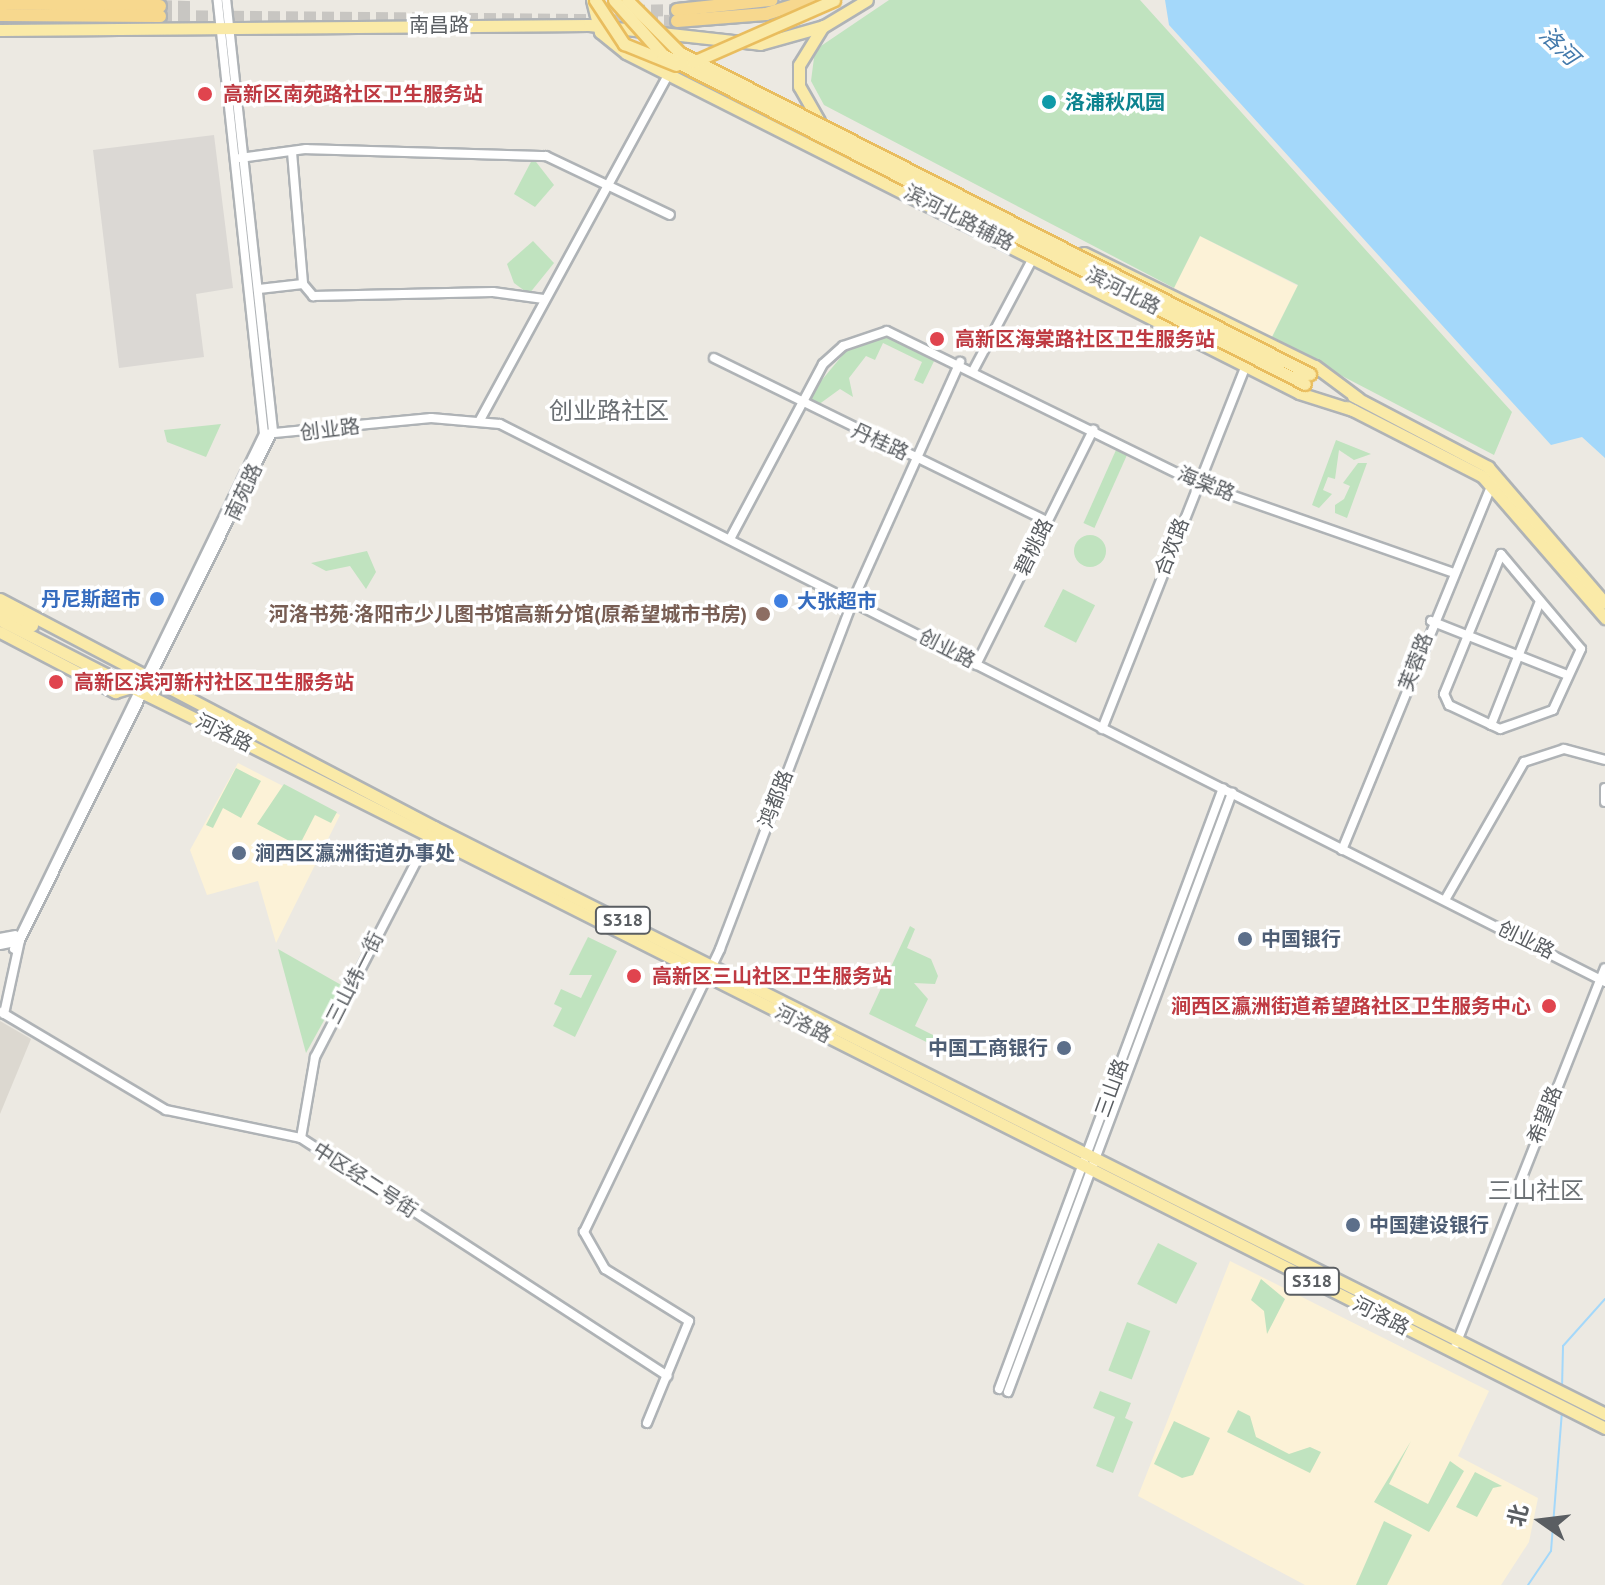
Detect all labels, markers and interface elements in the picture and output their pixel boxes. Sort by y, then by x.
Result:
street label: 南昌路 [409,13,469,37]
water label: 洛河 [1534,21,1584,71]
place label: 高新区南苑路社区卫生服务站 [223,82,483,106]
marker: 高新区南苑路社区卫生服务站 [194,83,216,105]
place label: 洛浦秋风园 [1065,90,1165,114]
marker: 洛浦秋风园 [1040,93,1058,111]
street label: 滨河北路辅路 [900,180,1018,256]
street label: 滨河北路 [1082,262,1164,320]
place label: 高新区海棠路社区卫生服务站 [955,327,1215,351]
marker: 高新区海棠路社区卫生服务站 [926,328,948,350]
district label: 创业路社区 [549,397,669,425]
street label: 创业路 [299,414,361,446]
street label: 丹桂路 [848,418,912,466]
street label: 南苑路 [220,460,268,524]
street label: 海棠路 [1174,462,1238,506]
street label: 碧桃路 [1010,515,1058,579]
street label: 合欢路 [1150,515,1194,579]
place label: 丹尼斯超市 [41,587,141,611]
place label: 大张超市 [797,589,877,613]
marker: 丹尼斯超市 [148,590,166,608]
marker: 大张超市 [772,592,790,610]
place label: 河洛书苑·洛阳市少儿图书馆高新分馆(原希望城市书房) [269,602,747,626]
marker: 河洛书苑·洛阳市少儿图书馆高新分馆(原希望城市书房) [754,605,772,623]
street label: 创业路 [915,625,979,673]
street label: 芙蓉路 [1394,630,1438,694]
place label: 高新区滨河新村社区卫生服务站 [74,670,354,694]
marker: 高新区滨河新村社区卫生服务站 [45,671,67,693]
street label: 河洛路 [192,709,256,757]
street label: 鸿都路 [754,767,798,831]
place label: 涧西区瀛洲街道办事处 [255,841,455,865]
marker: 涧西区瀛洲街道办事处 [230,844,248,862]
road number: S318 [593,906,653,934]
street label: 创业路 [1494,916,1558,964]
place label: 中国银行 [1261,927,1341,951]
street label: 三山纬一街 [322,928,388,1028]
marker: 中国银行 [1236,930,1254,948]
place label: 高新区三山社区卫生服务站 [652,964,892,988]
marker: 高新区三山社区卫生服务站 [623,965,645,987]
place label: 涧西区瀛洲街道希望路社区卫生服务中心 [1171,994,1531,1018]
marker: 涧西区瀛洲街道希望路社区卫生服务中心 [1538,995,1560,1017]
street label: 河洛路 [771,1000,835,1048]
place label: 中国工商银行 [928,1036,1048,1060]
marker: 中国工商银行 [1055,1039,1073,1057]
street label: 三山路 [1090,1056,1134,1120]
street label: 希望路 [1523,1083,1567,1147]
street label: 中区经二号街 [308,1137,422,1223]
district label: 三山社区 [1488,1177,1584,1205]
place label: 中国建设银行 [1369,1213,1489,1237]
marker: 中国建设银行 [1344,1216,1362,1234]
road number: S318 [1282,1267,1342,1295]
street label: 河洛路 [1349,1292,1413,1340]
north arrow [1501,1481,1581,1561]
text: 北 [1501,1501,1534,1529]

